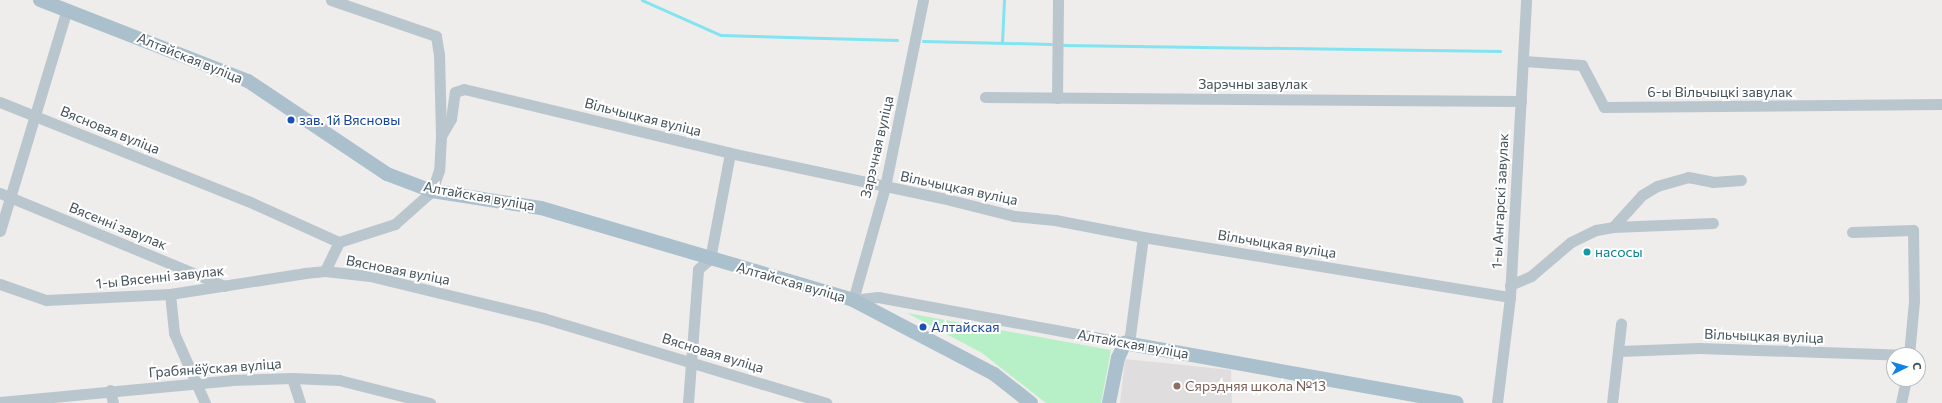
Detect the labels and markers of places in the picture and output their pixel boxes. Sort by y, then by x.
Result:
place label: зав. 1й Вясновы [299,112,400,128]
marker: зав. 1й Вясновы [286,115,296,125]
place label: насосы [1595,244,1643,260]
marker: насосы [1582,247,1592,257]
place label: Алтайская [931,319,1000,335]
marker: Алтайская [918,322,928,332]
place label: Сярэдняя школа №13 [1185,378,1326,394]
marker: Сярэдняя школа №13 [1172,381,1182,391]

